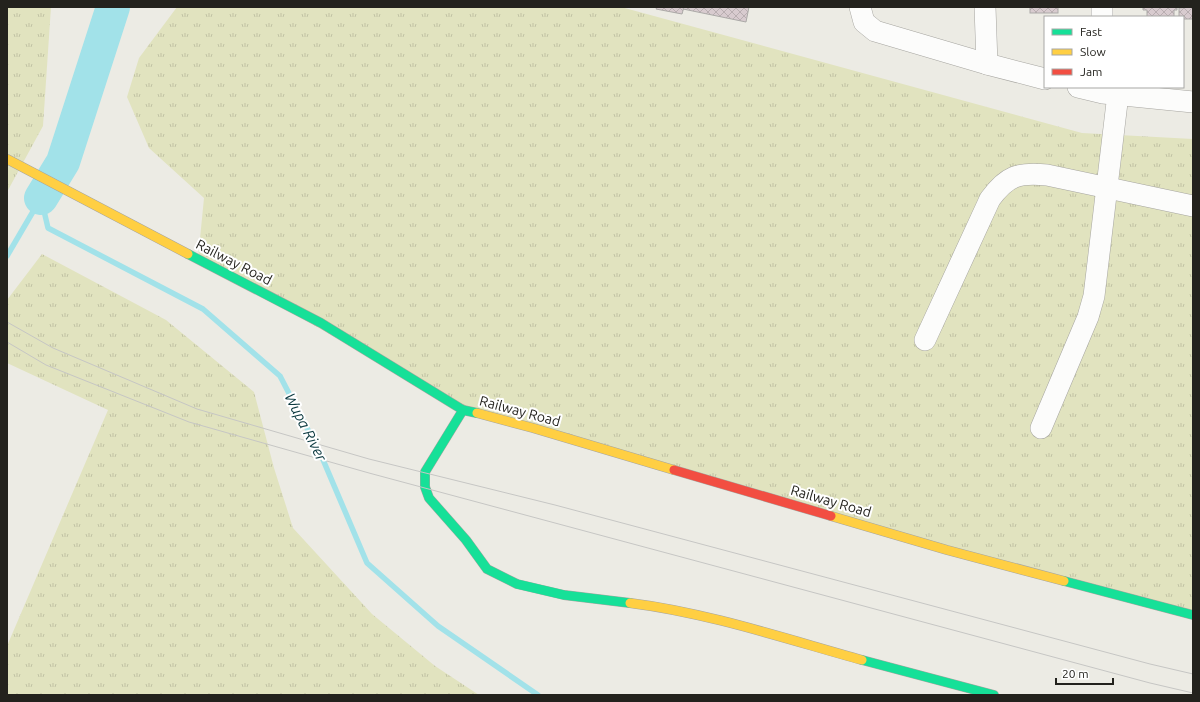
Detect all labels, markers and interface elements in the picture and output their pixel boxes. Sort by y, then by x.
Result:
legend [1044,16,1184,88]
text: Fast [1080,25,1102,38]
text: Slow [1080,45,1106,58]
text: Jam [1080,65,1102,78]
street label: Railway Road [193,236,275,288]
water label: Wupa River [282,390,331,465]
street label: Railway Road [478,393,562,429]
street label: Railway Road [789,482,873,520]
scale bar [1056,660,1113,686]
text: 20 m [1062,667,1089,680]

